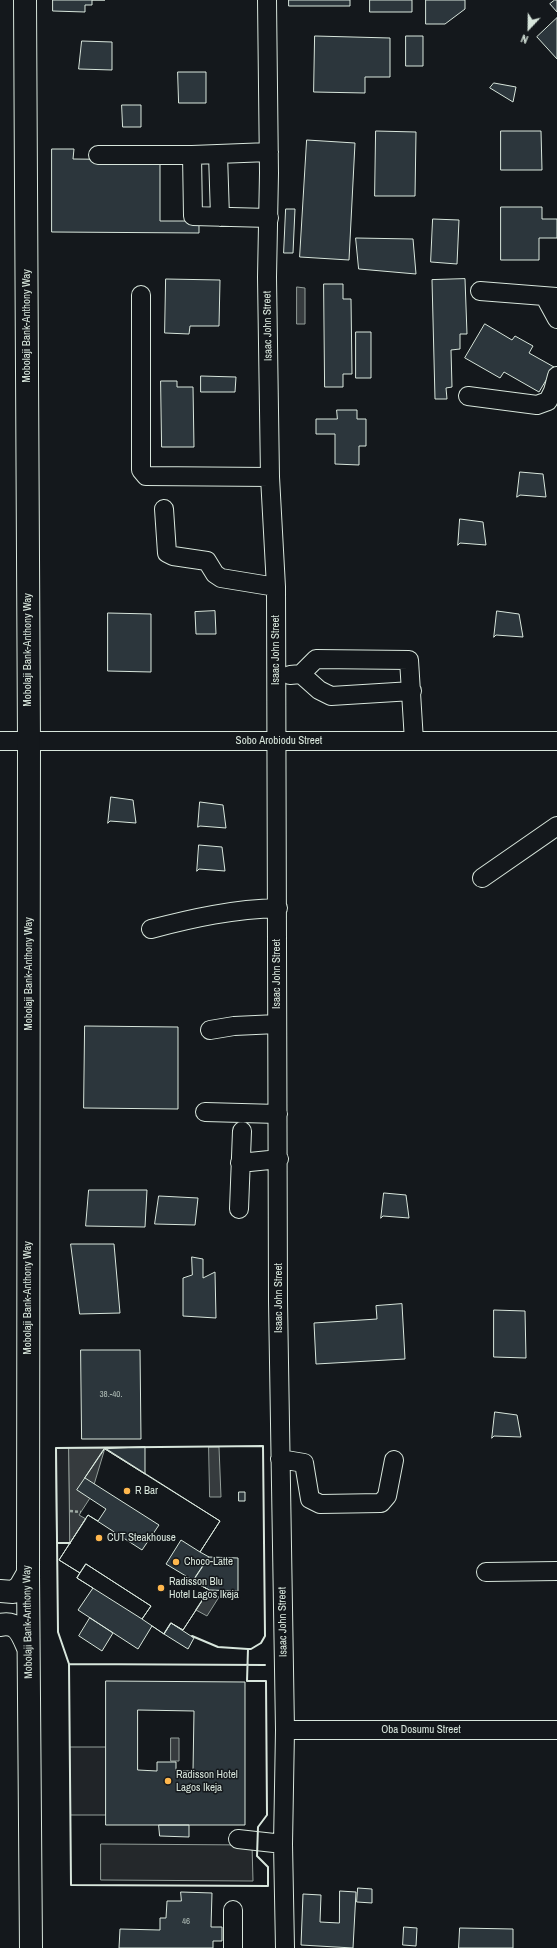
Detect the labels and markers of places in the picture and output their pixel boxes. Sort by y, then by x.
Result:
place label: R Bar [135,1484,158,1498]
marker: R Bar [122,1486,132,1496]
place label: CUT Steakhouse [107,1531,176,1545]
marker: CUT Steakhouse [94,1533,104,1543]
place label: Choco-Latte [184,1555,233,1569]
marker: Choco-Latte [171,1557,181,1567]
place label: Radisson Blu Hotel Lagos Ikeja [169,1575,239,1601]
marker: Radisson Blu Hotel Lagos Ikeja [156,1583,166,1593]
place label: Radisson Hotel Lagos Ikeja [176,1768,238,1794]
marker: Radisson Hotel Lagos Ikeja [163,1776,173,1786]

